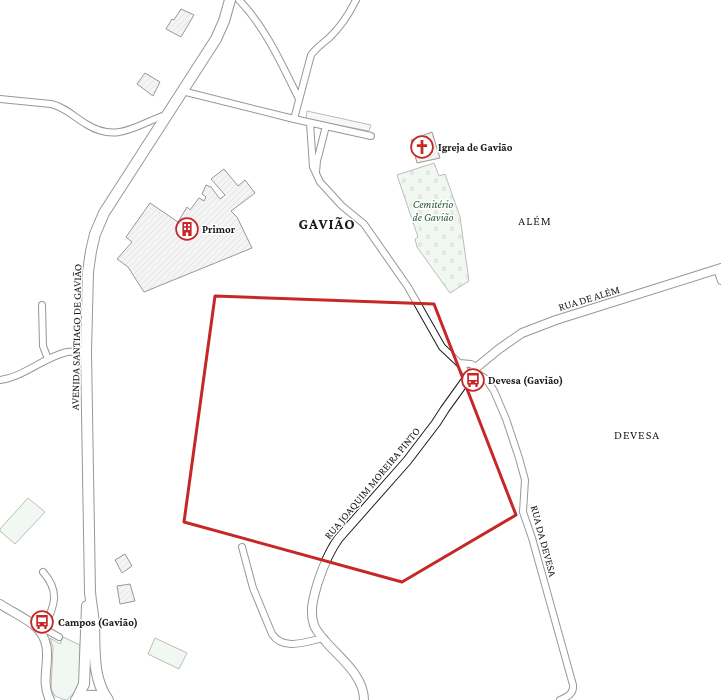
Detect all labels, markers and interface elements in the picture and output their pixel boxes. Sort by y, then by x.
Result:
church icon: Igreja de Gavião [409,134,435,160]
place label: Igreja de Gavião [438,141,513,154]
park label: Cemitério de Gavião [413,198,454,223]
district label: ALÉM [518,214,552,228]
building icon: Primor [174,216,200,242]
district label: GAVIÃO [298,216,356,232]
place label: Primor [202,223,236,235]
street label: AVENIDA SANTIAGO DE GAVIÃO [69,264,83,410]
street label: RUA DE ALÉM [557,283,621,313]
bus stop icon: Devesa (Gavião) [460,367,486,393]
place label: Devesa (Gavião) [488,374,563,387]
street label: RUA JOAQUIM MOREIRA PINTO [322,425,423,542]
district label: DEVESA [614,428,660,442]
street label: RUA DA DEVESA [529,504,560,579]
bus stop icon: Campos (Gavião) [29,609,55,635]
place label: Campos (Gavião) [58,616,138,629]

